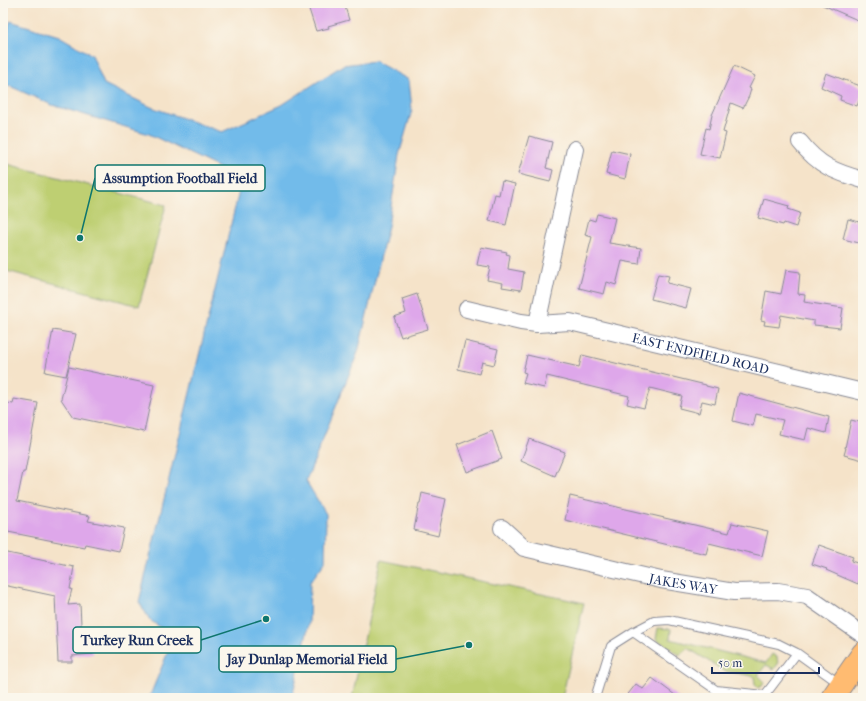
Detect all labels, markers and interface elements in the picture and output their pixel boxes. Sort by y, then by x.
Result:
callout: Assumption Football Field [95,165,265,191]
text: Assumption Football Field [102,170,259,187]
street label: EAST ENDFIELD ROAD [631,330,771,377]
street label: JAKES WAY [647,570,720,597]
callout: Turkey Run Creek [73,627,201,653]
text: Turkey Run Creek [80,632,194,649]
callout: Jay Dunlap Memorial Field [219,646,396,672]
scale bar [712,649,819,675]
text: Jay Dunlap Memorial Field [225,651,389,668]
text: 50 m [718,656,742,670]

